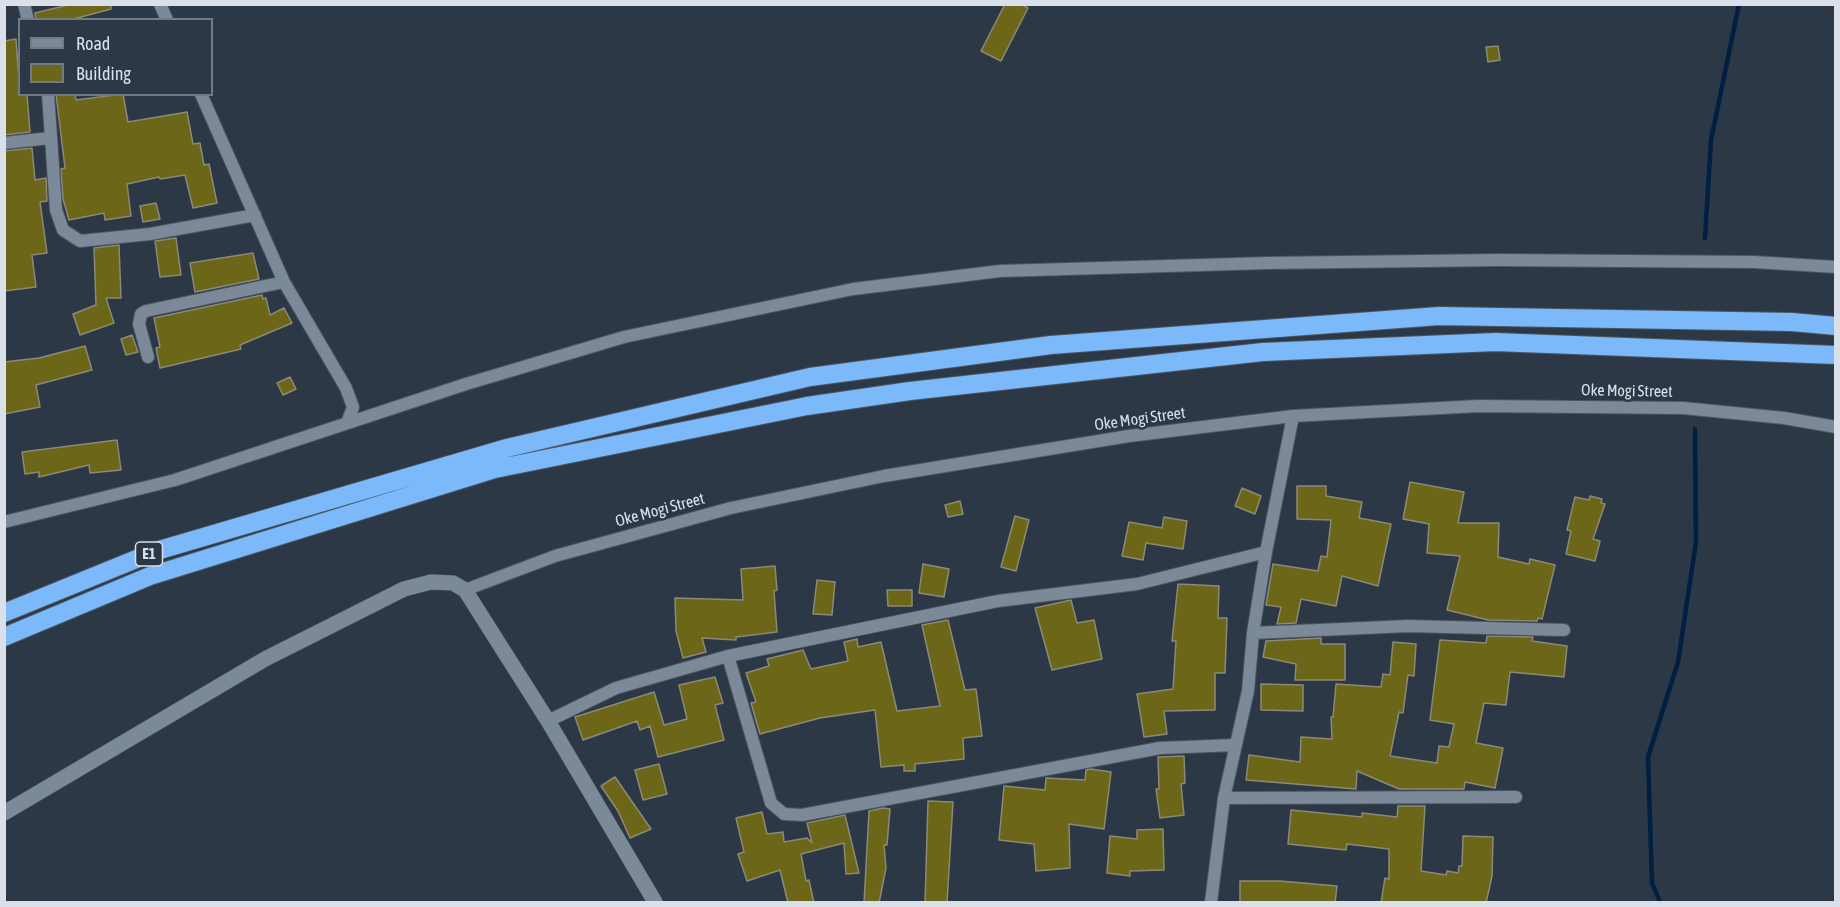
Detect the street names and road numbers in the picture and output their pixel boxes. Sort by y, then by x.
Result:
street label: Oke Mogi Street [1581,381,1673,401]
street label: Oke Mogi Street [1093,403,1187,435]
street label: Oke Mogi Street [613,489,707,531]
road number: E1 [136,542,162,566]

